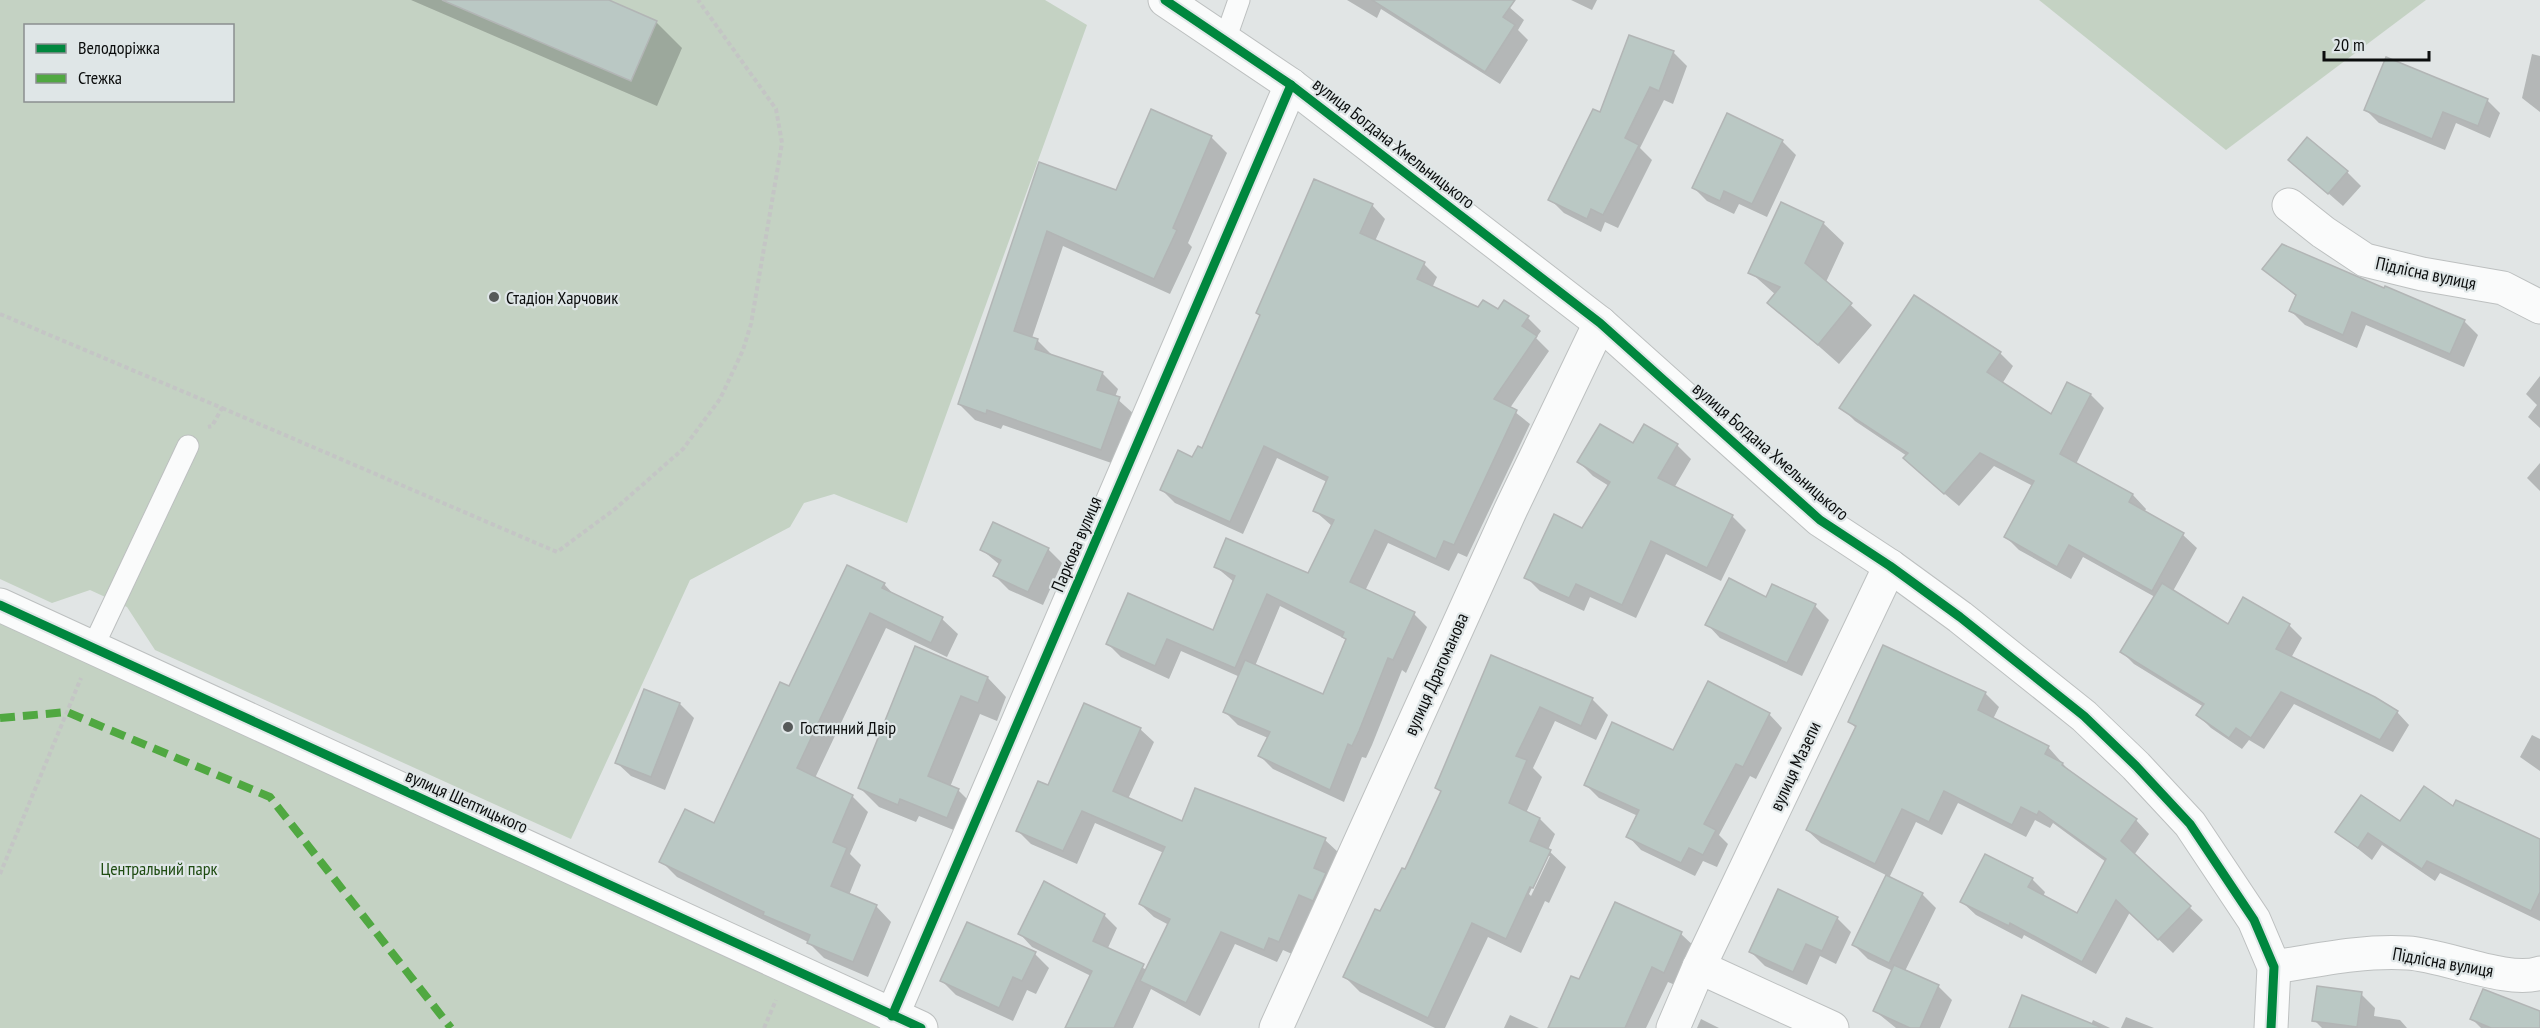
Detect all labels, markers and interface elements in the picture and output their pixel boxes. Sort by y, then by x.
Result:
legend [24,24,234,102]
scale bar [2324,24,2429,62]
text: 20 m [2333,33,2365,56]
text: Велодоріжка [78,36,160,59]
text: Стежка [78,66,122,89]
street label: вулиця Богдана Хмельницького [1308,72,1480,214]
street label: Підлісна вулиця [2374,251,2478,295]
place label: Стадіон Харчовик [506,286,618,309]
marker: Стадіон Харчовик [487,290,501,304]
street label: вулиця Богдана Хмельницького [1688,377,1854,525]
street label: Паркова вулиця [1046,493,1106,595]
street label: вулиця Драгоманова [1399,609,1473,739]
place label: Гостинний Двір [800,716,896,739]
street label: вулиця Мазепи [1764,718,1826,814]
marker: Гостинний Двір [781,720,795,734]
street label: вулиця Шептицького [402,764,532,838]
park label: Центральний парк [101,857,217,880]
street label: Підлісна вулиця [2391,942,2495,982]

